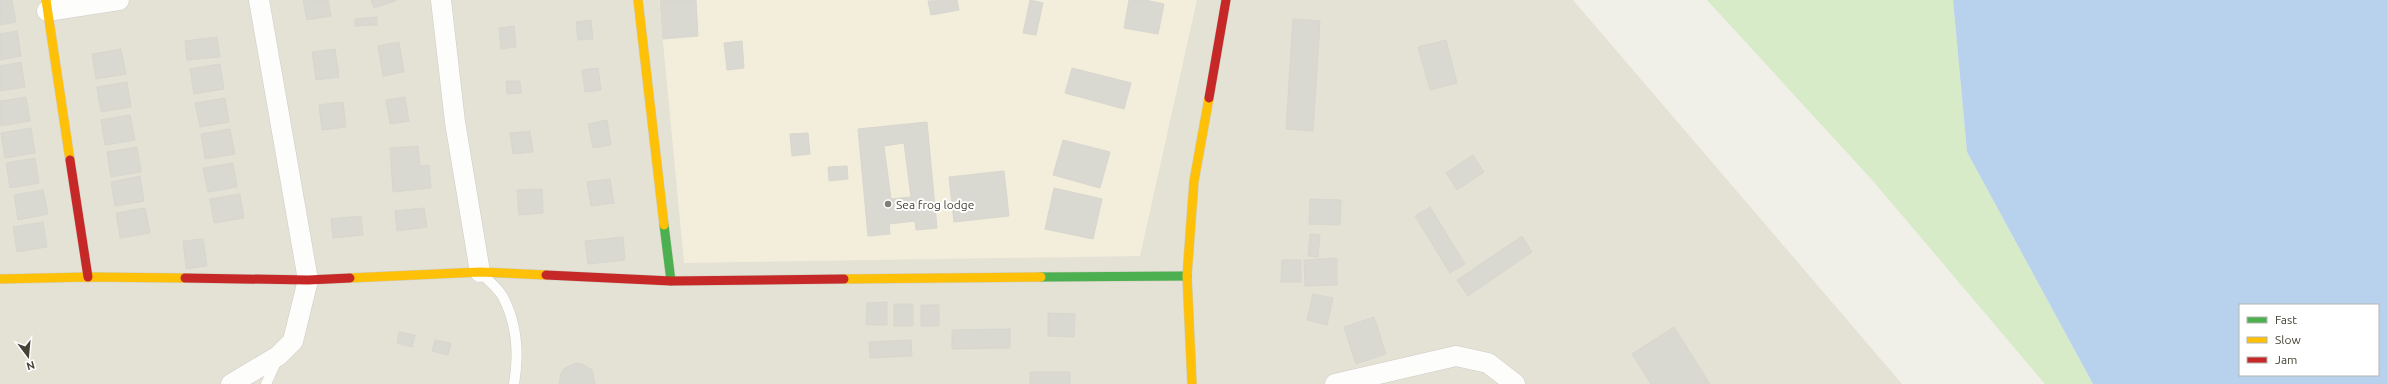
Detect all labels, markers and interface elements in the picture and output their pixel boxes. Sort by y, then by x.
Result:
place label: Sea frog lodge [896,198,974,211]
marker: Sea frog lodge [883,199,893,209]
legend [2239,304,2379,376]
text: Fast [2275,313,2297,326]
text: Slow [2275,333,2301,346]
north arrow [8,336,48,376]
text: Jam [2275,353,2297,366]
text: N [25,359,36,373]

